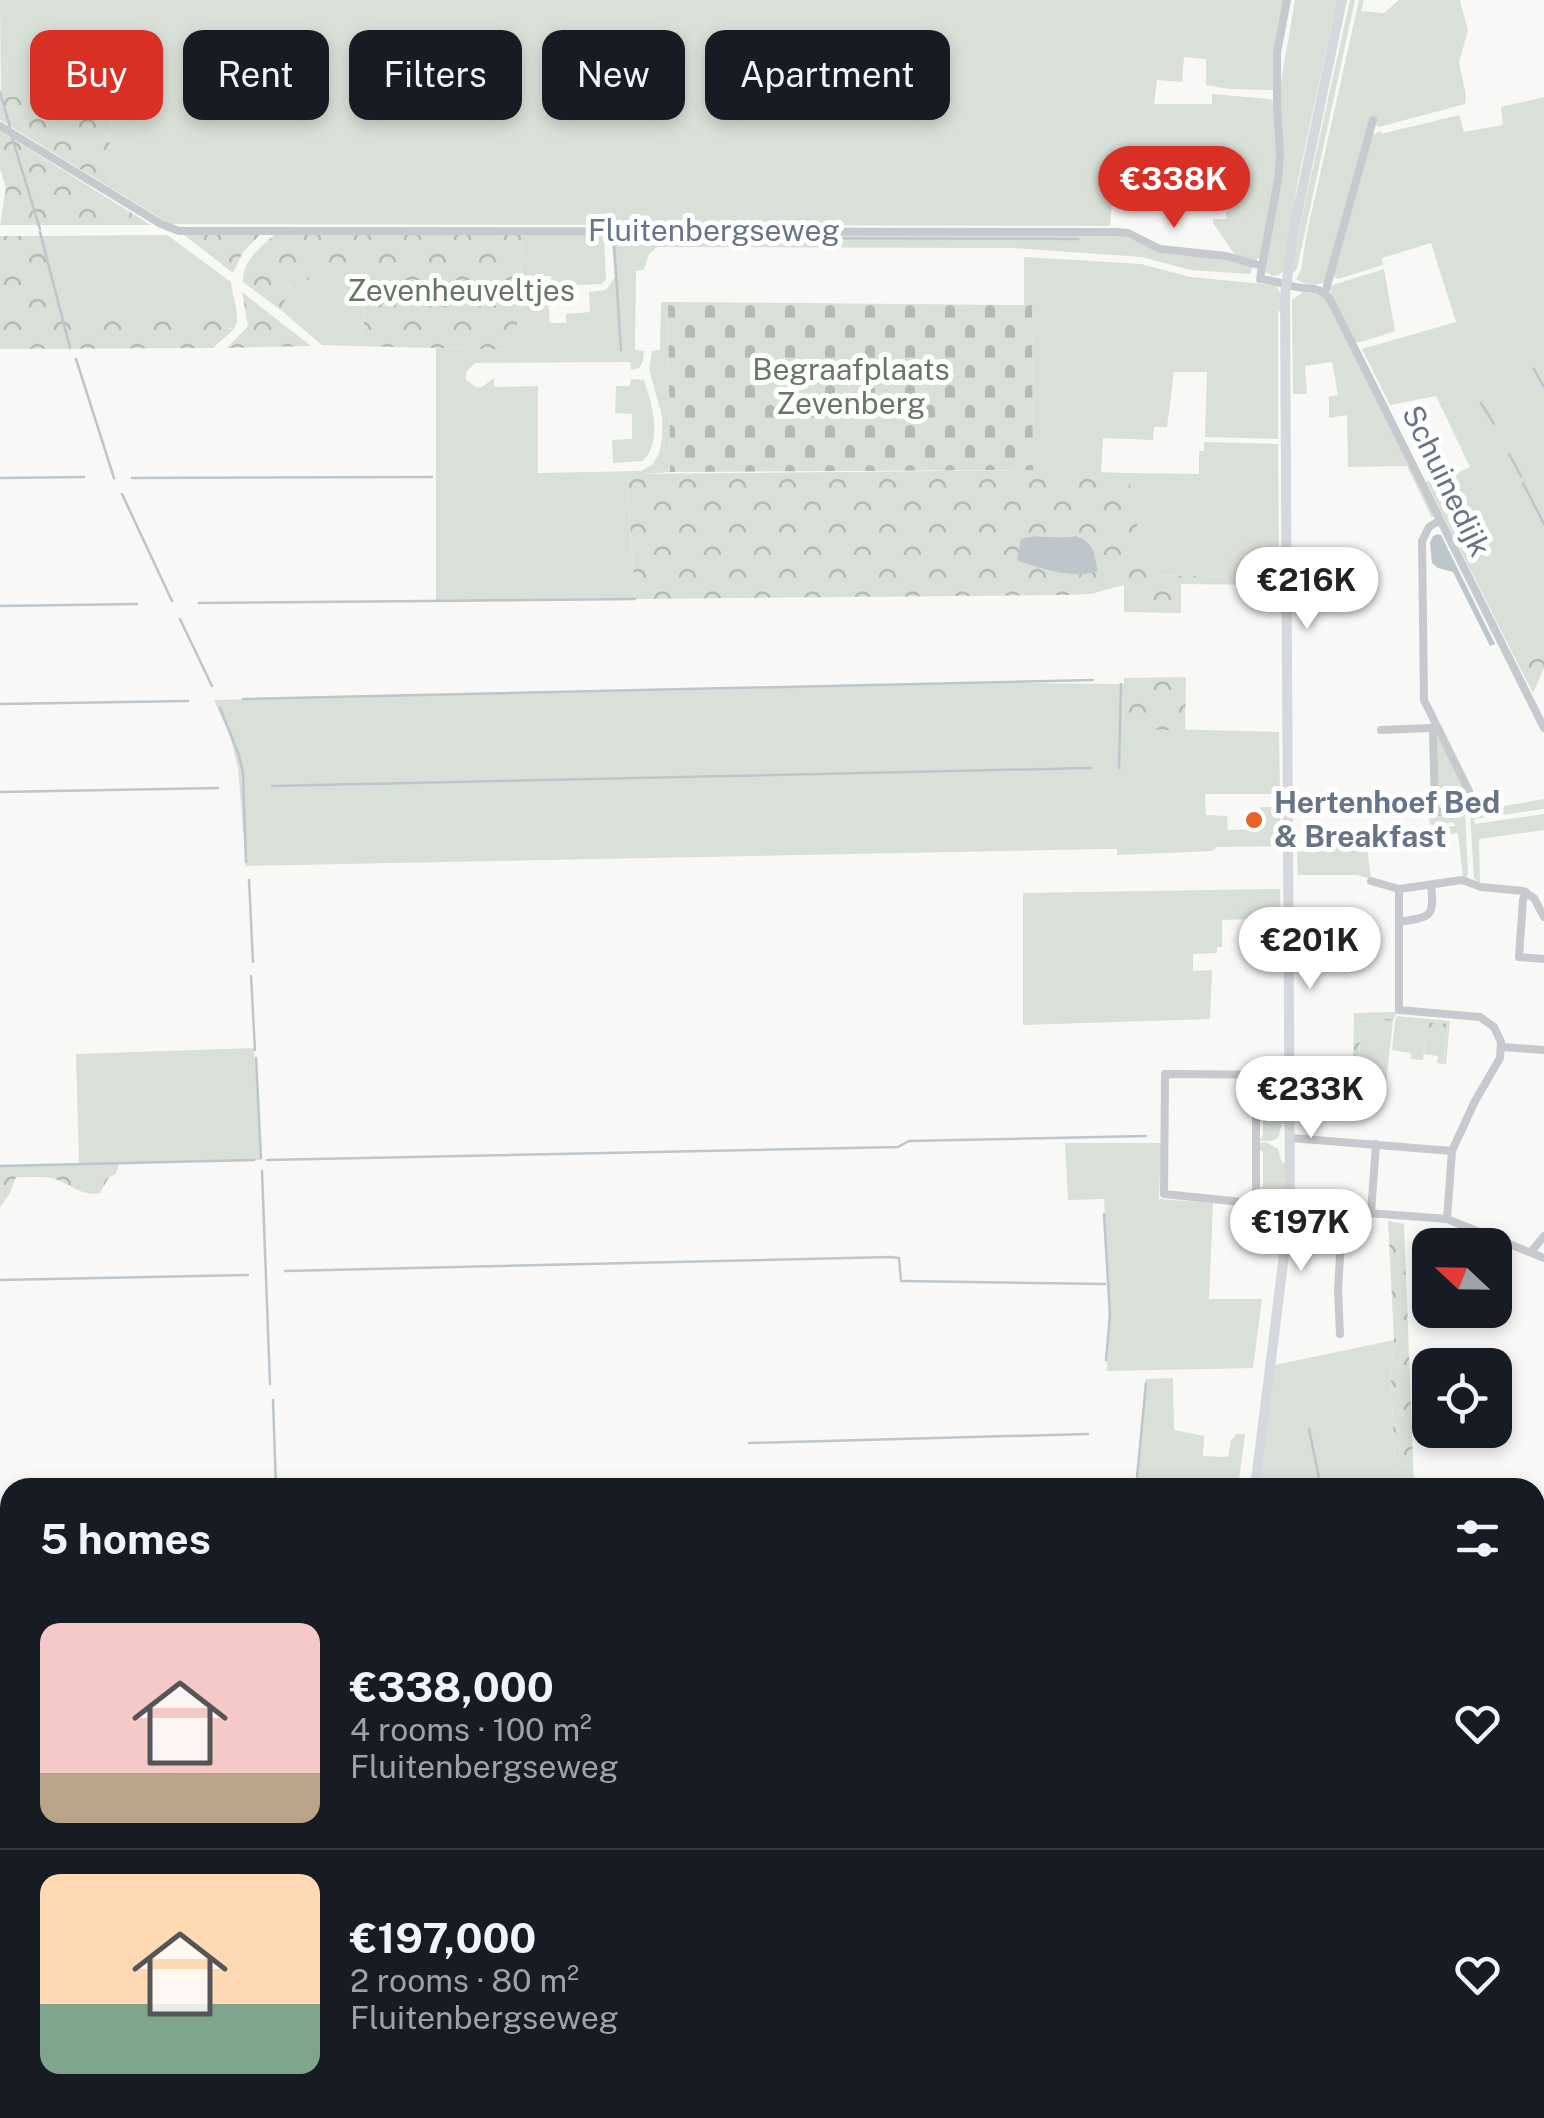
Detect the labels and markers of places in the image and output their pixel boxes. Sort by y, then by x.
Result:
pin: €338K [1104,146,1244,231]
pin: €216K [1237,547,1377,632]
place label: Hertenhoef Bed & Breakfast [1274,784,1500,854]
marker: Hertenhoef Bed & Breakfast [1243,809,1265,831]
pin: €201K [1240,907,1380,992]
pin: €233K [1241,1056,1381,1141]
pin: €197K [1231,1189,1371,1274]

